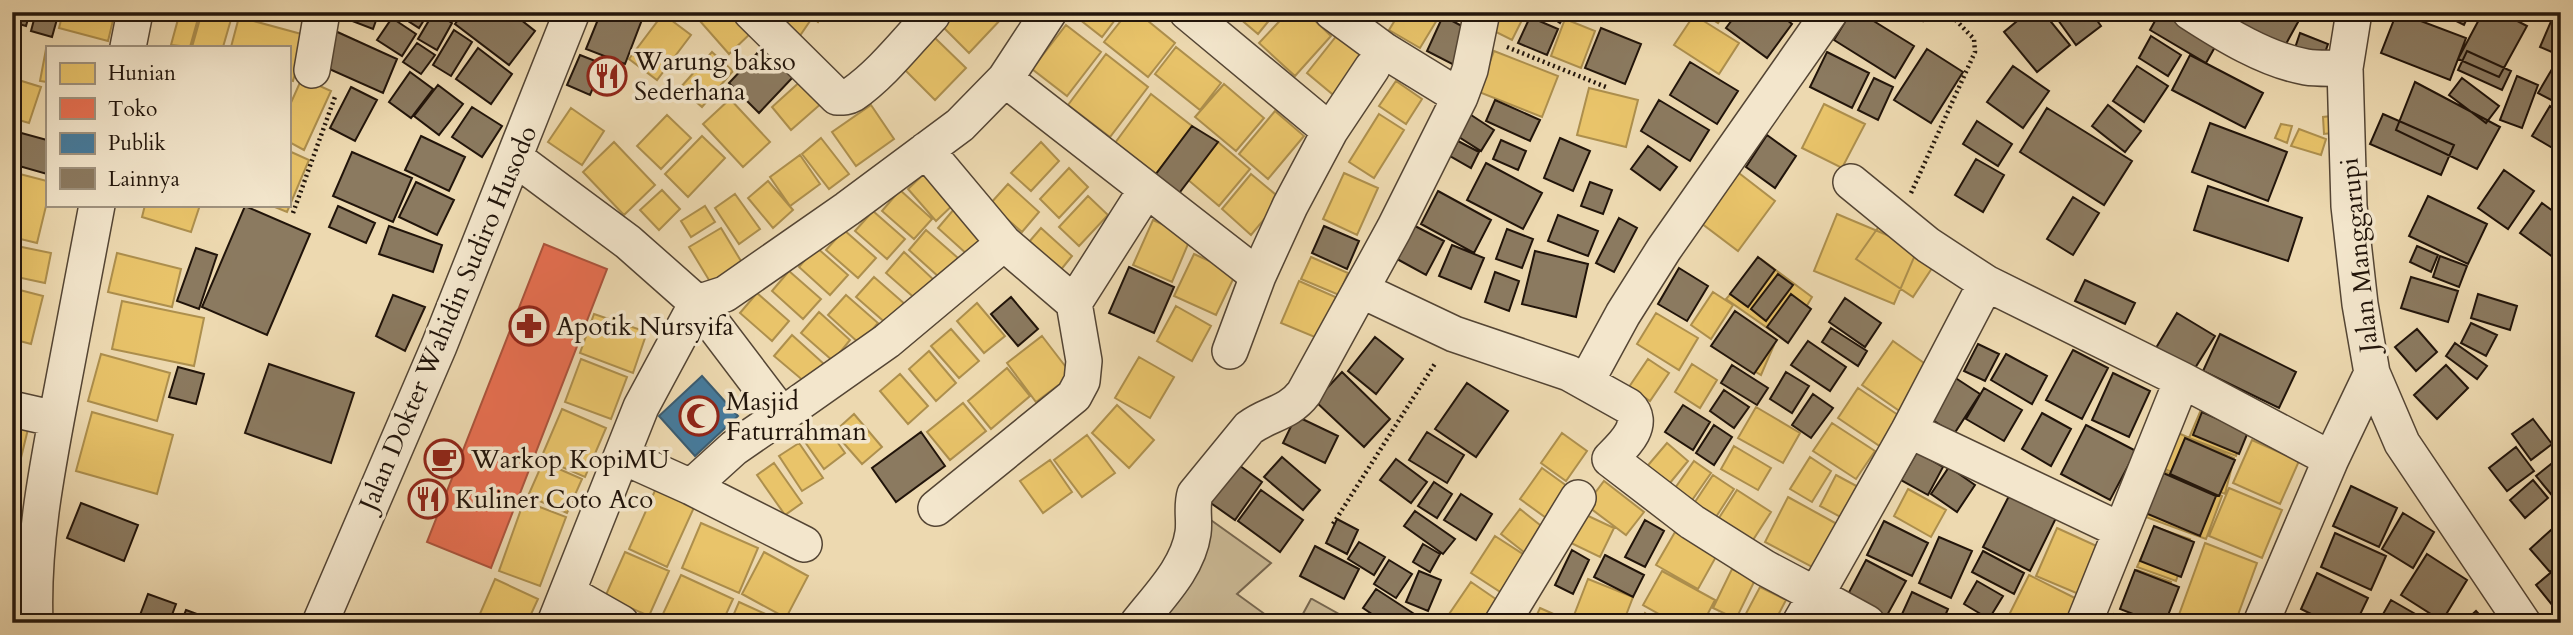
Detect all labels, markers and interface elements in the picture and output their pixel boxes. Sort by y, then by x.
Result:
place label: Warung bakso Sederhana [633,44,796,109]
legend [46,46,290,206]
restaurant icon: Warung bakso Sederhana [586,55,628,97]
text: Hunian [108,59,176,88]
text: Toko [108,95,157,124]
street label: Jalan Dokter Wahidin Sudiro Husodo [349,120,545,520]
text: Publik [108,129,166,158]
street label: Jalan Manggarupi [2331,156,2387,358]
text: Lainnya [108,165,180,194]
pharmacy icon: Apotik Nursyifa [508,305,550,347]
place label: Apotik Nursyifa [556,309,734,344]
place label: Masjid Faturrahman [726,384,867,449]
mosque icon: Masjid Faturrahman [678,395,720,437]
cafe icon: Warkop KopiMU [423,438,465,480]
place label: Warkop KopiMU [470,442,670,477]
restaurant icon: Kuliner Coto Aco [407,478,449,520]
place label: Kuliner Coto Aco [455,482,653,517]

